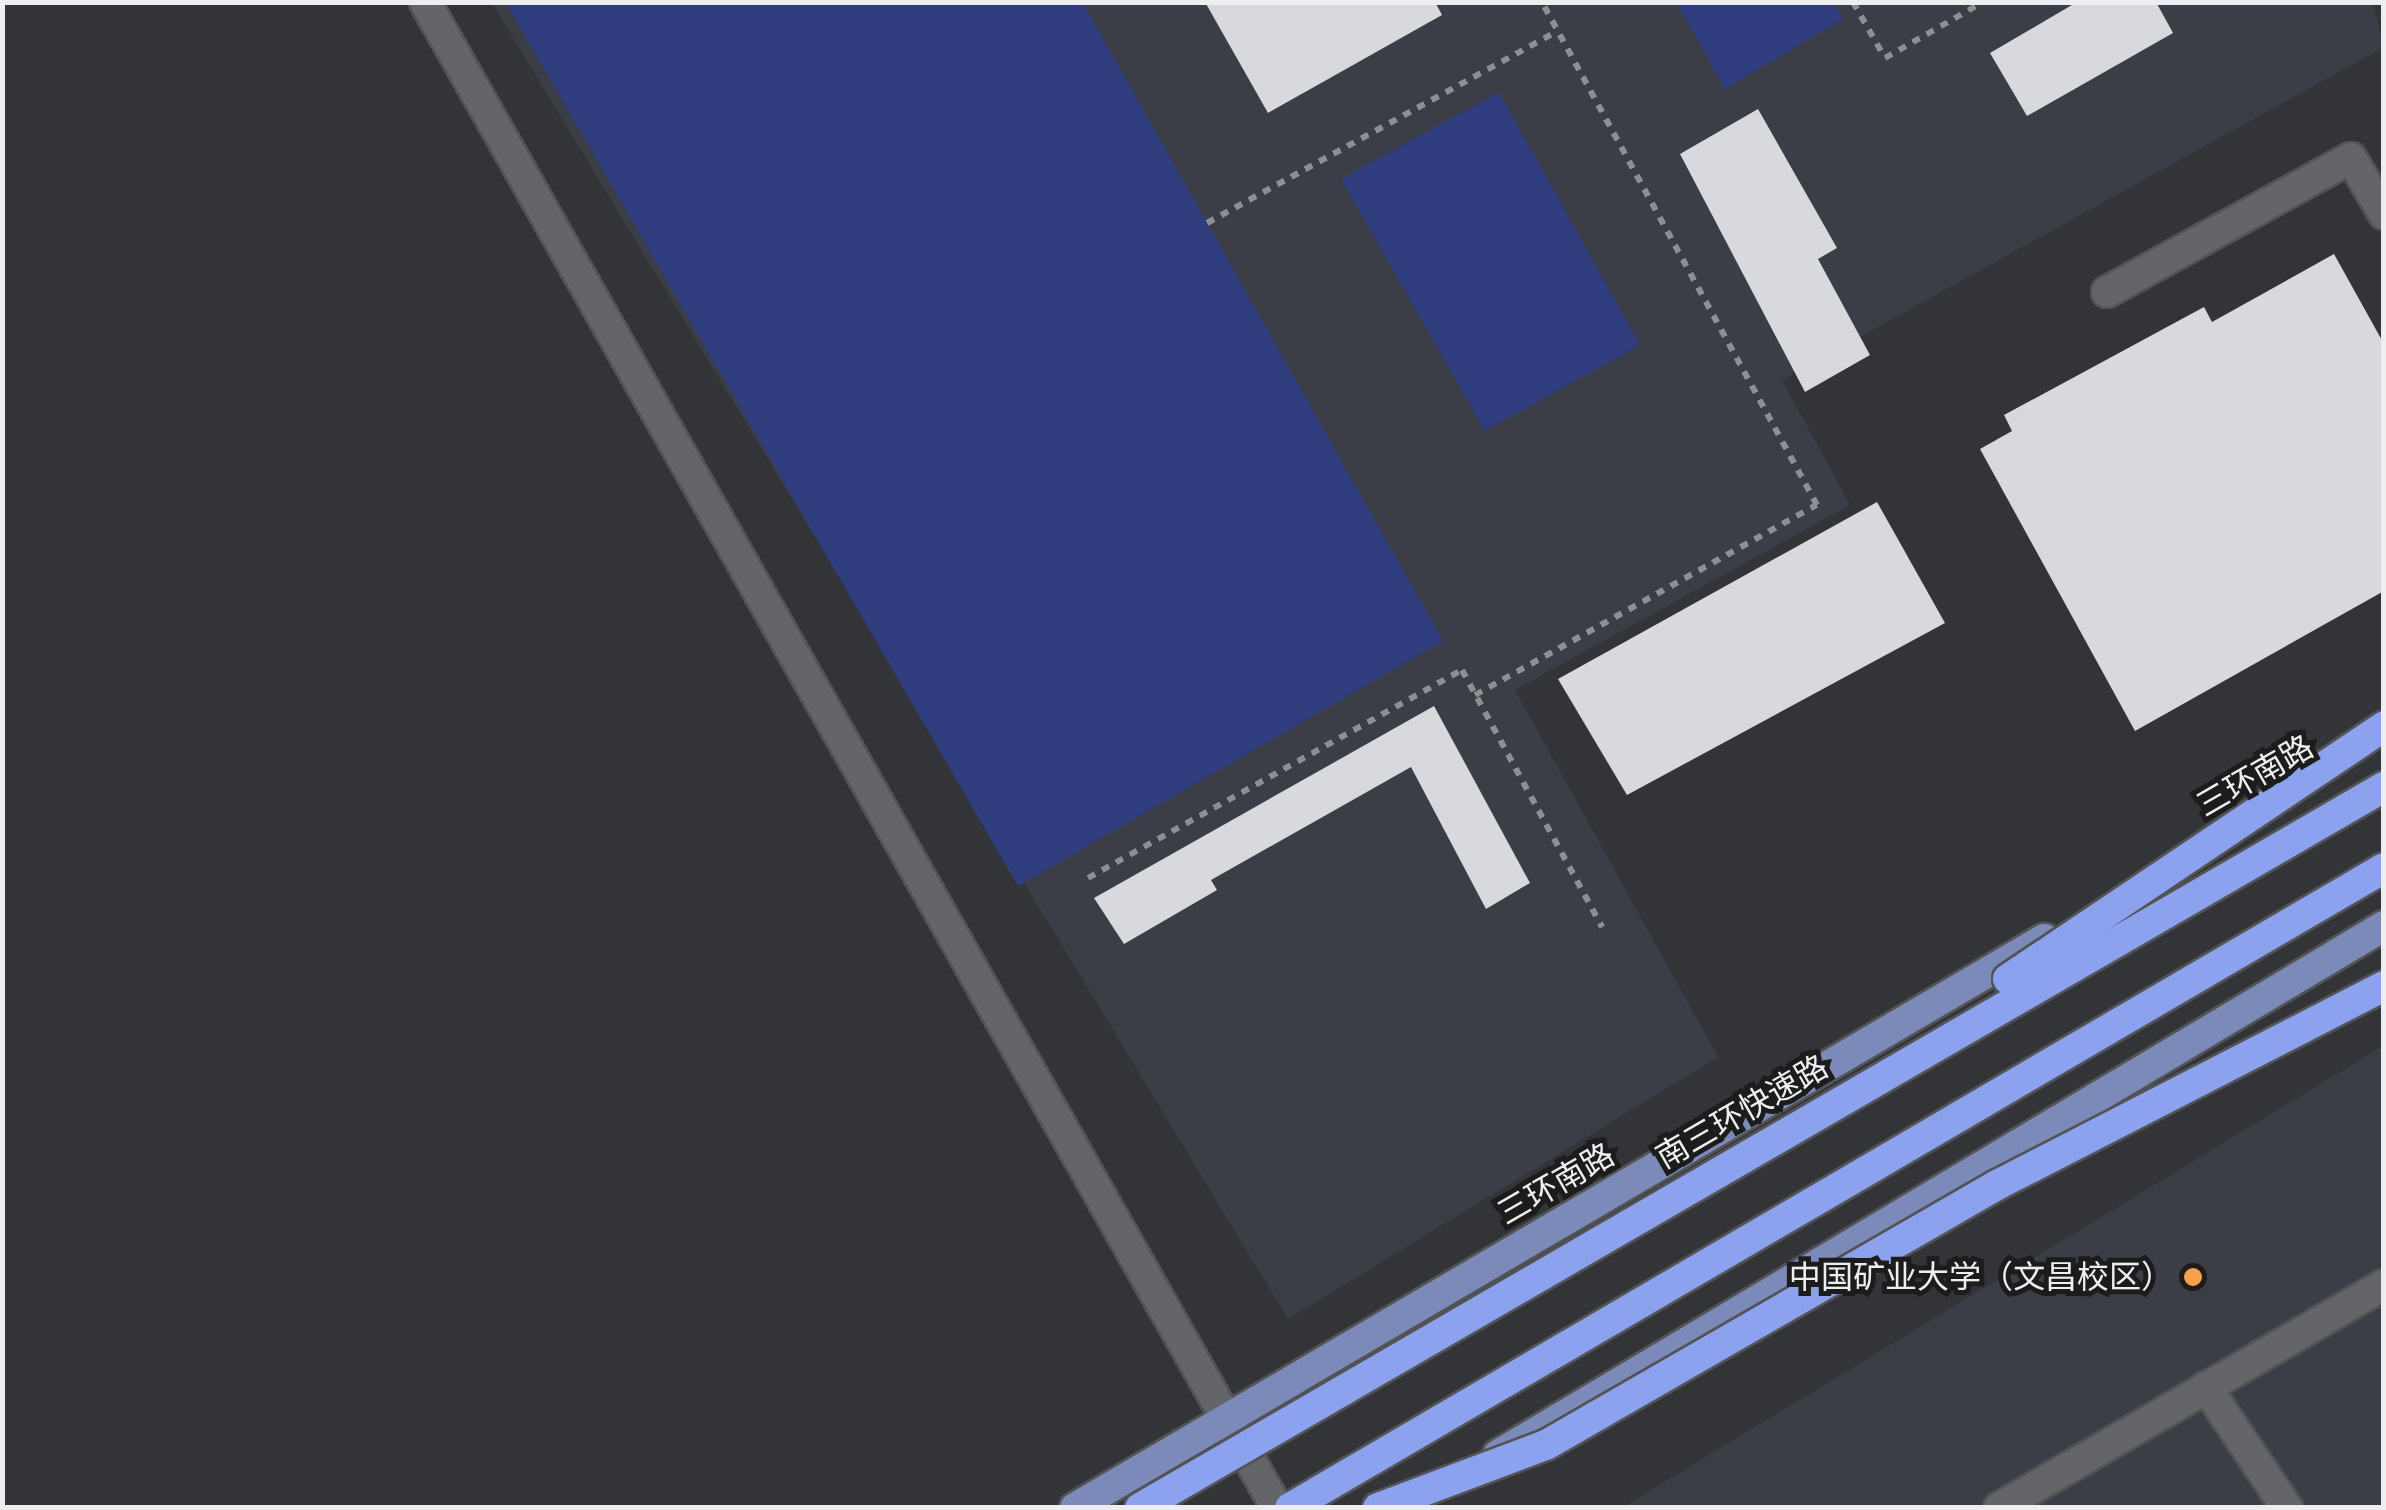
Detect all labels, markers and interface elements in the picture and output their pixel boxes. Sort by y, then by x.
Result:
street label: 三环南路 [2190,727,2320,825]
street label: 南三环快速路 [1649,1047,1835,1177]
street label: 三环南路 [1491,1135,1621,1233]
place label: 中国矿业大学（文昌校区） [1789,1258,2173,1296]
marker: 中国矿业大学（文昌校区） [2182,1266,2204,1288]

